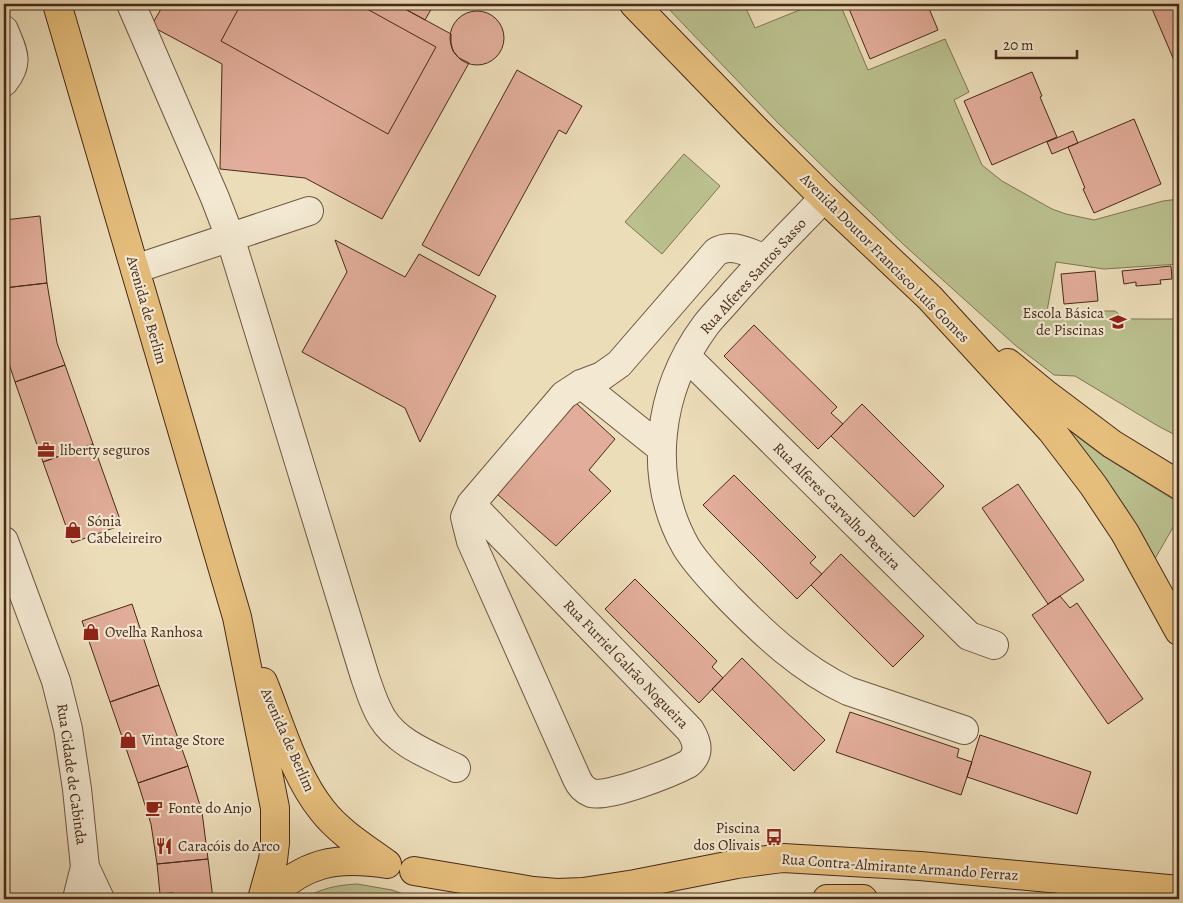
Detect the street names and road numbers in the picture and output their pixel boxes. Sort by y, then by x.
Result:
street label: Avenida Doutor Francisco Luís Gomes [795,168,974,347]
street label: Rua Alferes Santos Sasso [695,214,811,338]
street label: Avenida de Berlim [122,253,172,367]
street label: Rua Alferes Carvalho Pereira [769,438,905,574]
street label: Rua Furriel Galrão Nogueira [559,595,693,733]
street label: Avenida de Berlim [256,684,320,795]
street label: Rua Cidade de Cabinda [52,702,92,846]
street label: Rua Contra-Almirante Armando Ferraz [781,849,1019,885]

